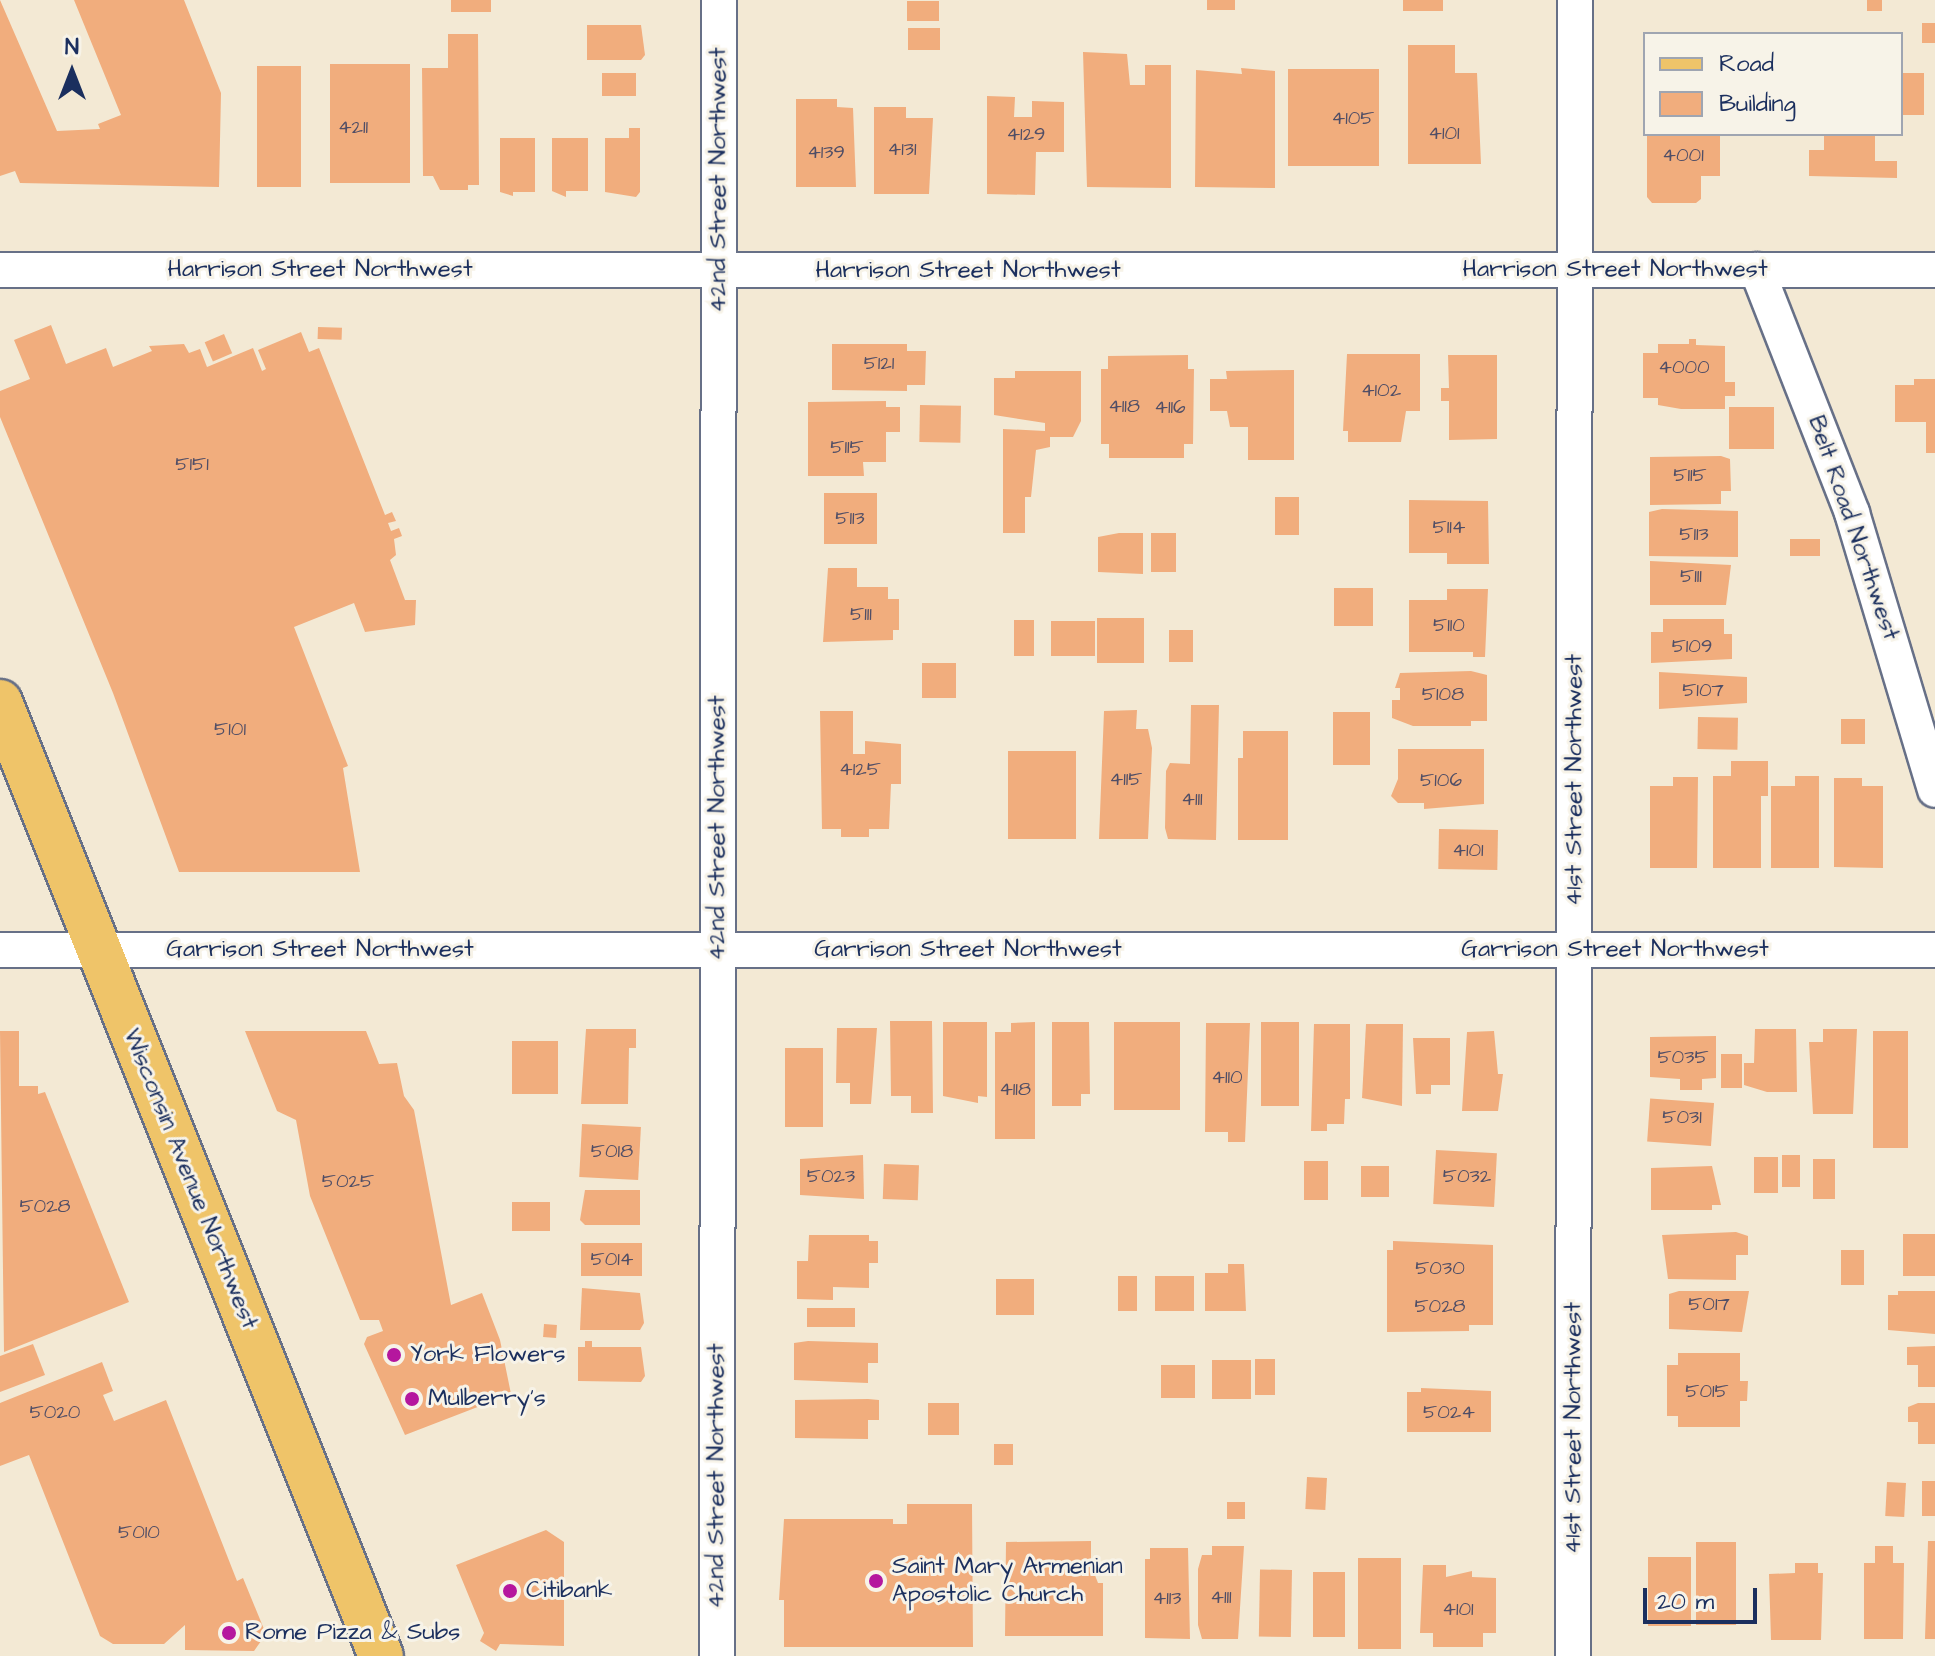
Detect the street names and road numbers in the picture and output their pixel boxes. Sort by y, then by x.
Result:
street label: 42nd Street Northwest [705,47,733,313]
street label: Harrison Street Northwest [167,256,473,284]
street label: Harrison Street Northwest [1462,256,1768,284]
street label: Harrison Street Northwest [815,257,1121,285]
street label: Belt Road Northwest [1801,412,1905,644]
street label: 41st Street Northwest [1561,654,1589,906]
street label: 42nd Street Northwest [704,695,732,961]
street label: Garrison Street Northwest [166,936,474,964]
street label: Garrison Street Northwest [814,936,1122,964]
street label: Garrison Street Northwest [1461,936,1769,964]
street label: Wisconsin Avenue Northwest [116,1025,264,1333]
street label: 41st Street Northwest [1560,1302,1588,1554]
street label: 42nd Street Northwest [703,1343,731,1609]

